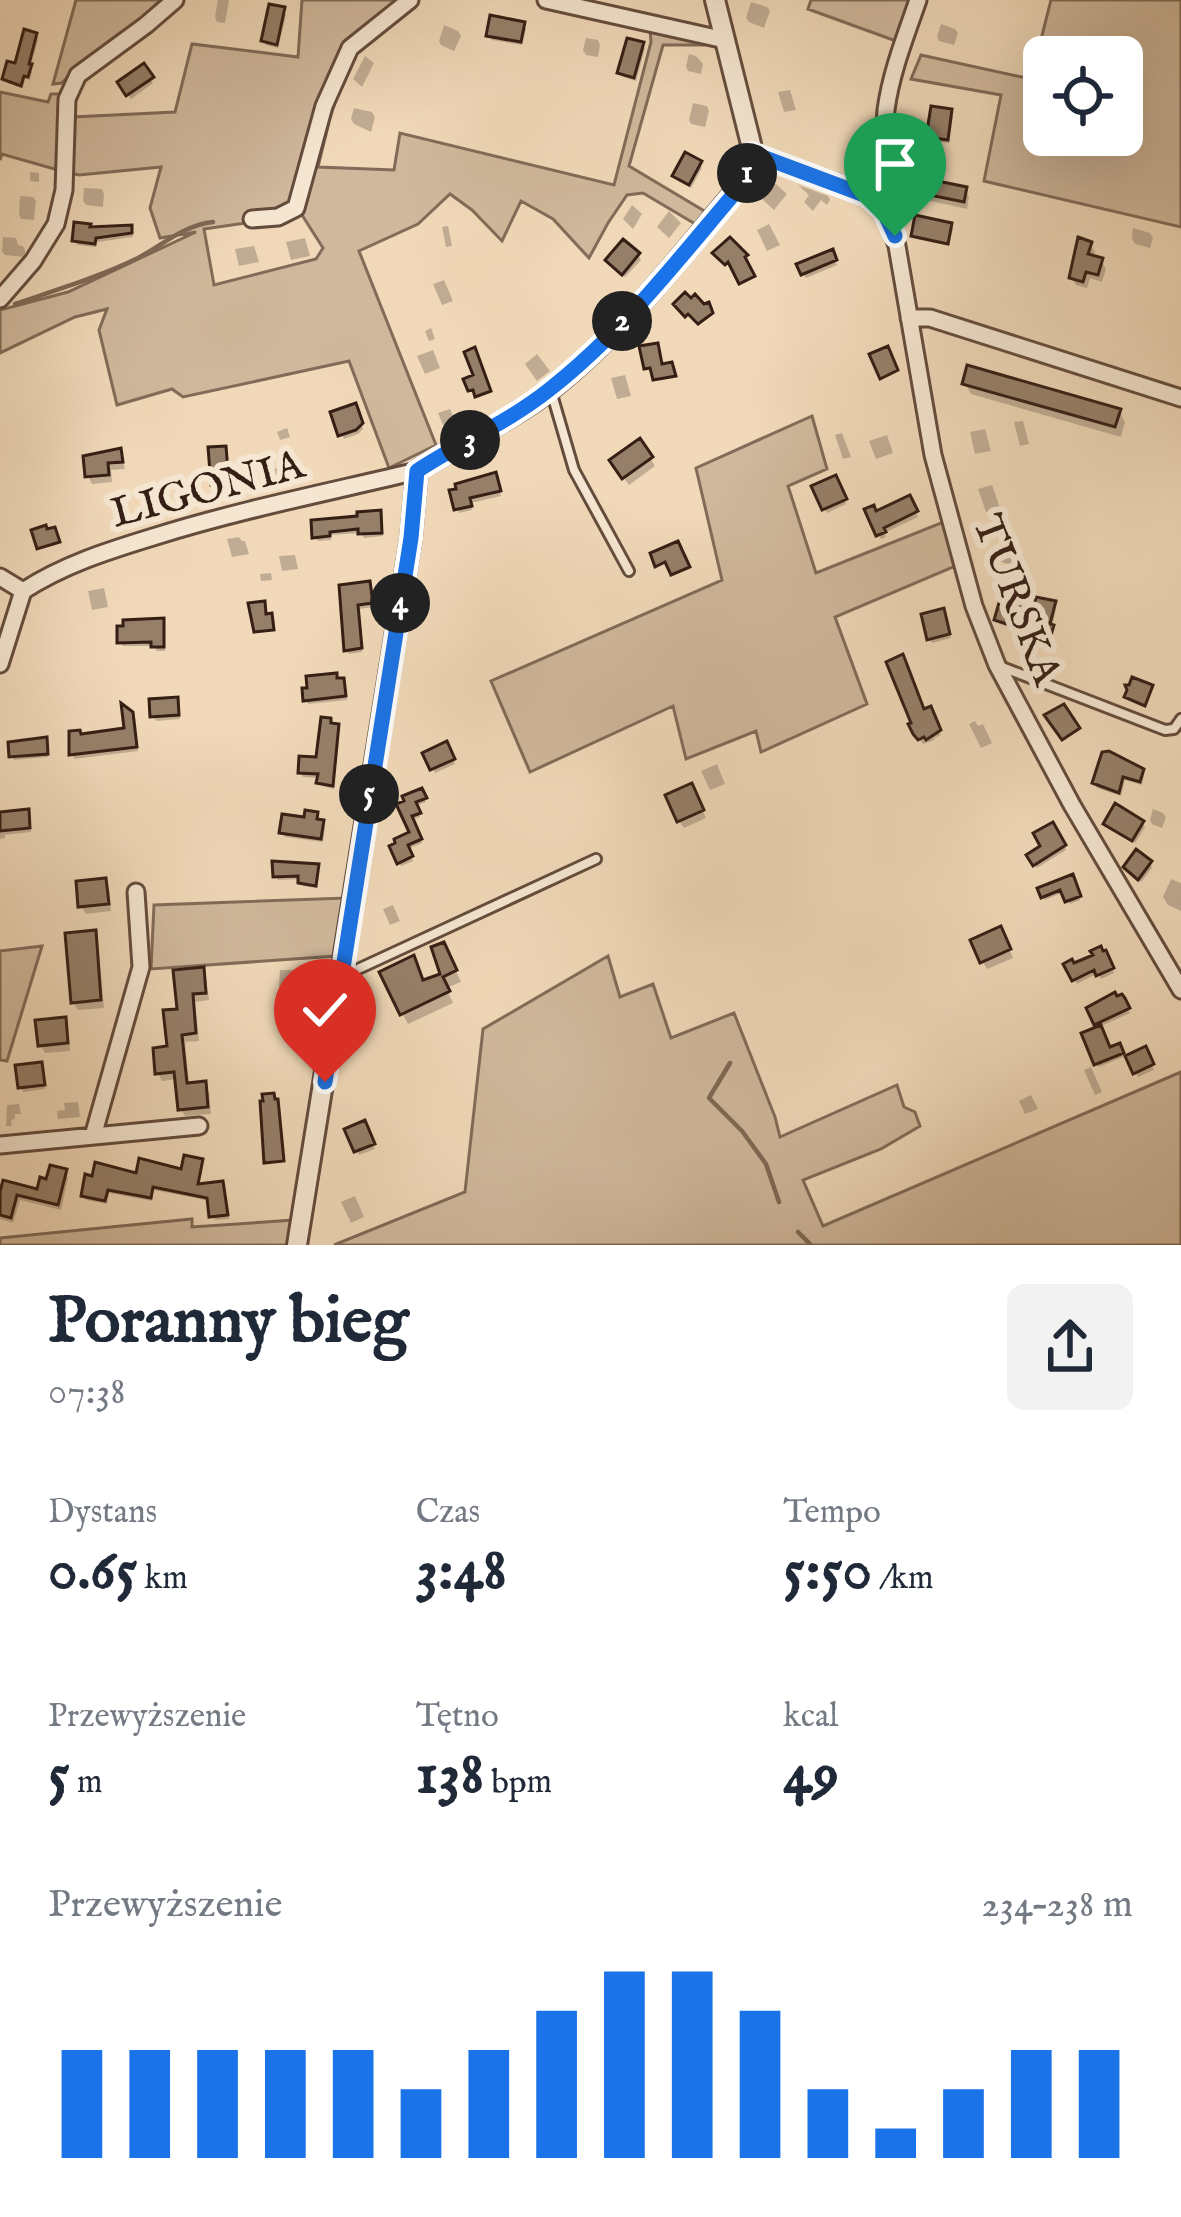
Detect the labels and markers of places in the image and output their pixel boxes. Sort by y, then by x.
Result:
pin [844,113,946,236]
pin: 1 [717,143,777,203]
pin: 2 [592,291,652,351]
pin: 3 [440,410,500,470]
pin: 4 [370,573,430,633]
pin: 5 [339,764,399,824]
pin [274,959,376,1082]

